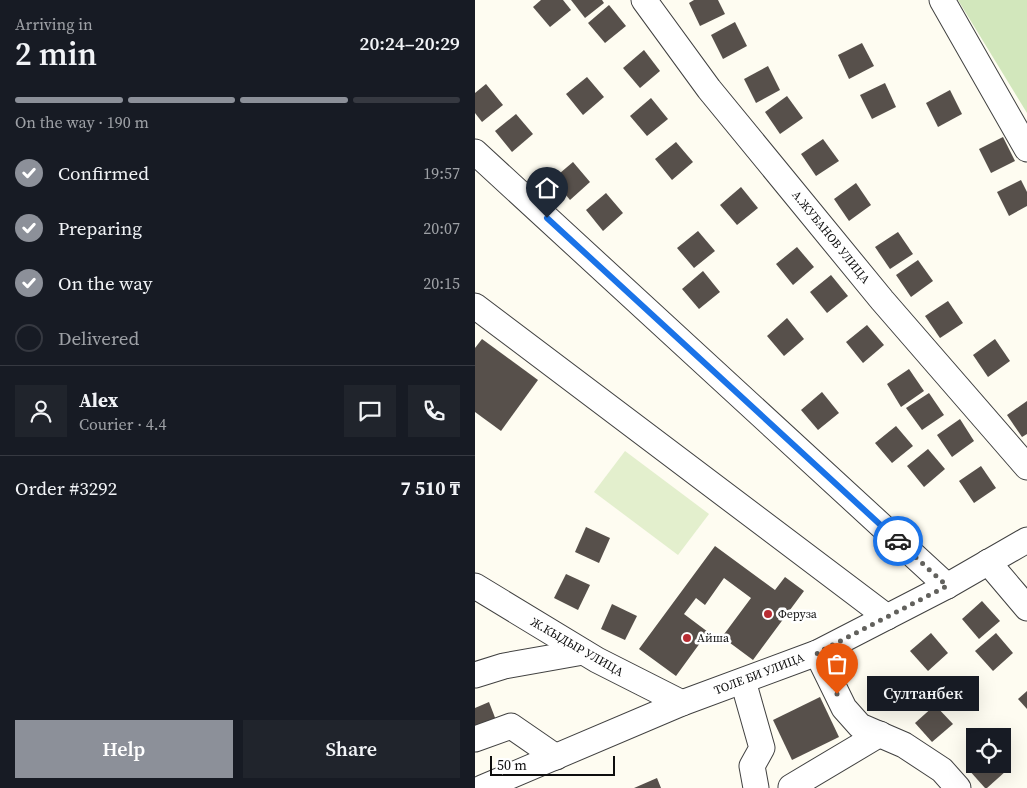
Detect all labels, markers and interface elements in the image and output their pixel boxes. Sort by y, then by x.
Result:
text: Arriving in [15,13,93,35]
text: 20:24–20:29 [360,30,460,56]
text: 2 min [15,32,97,76]
text: On the way · 190 m [15,111,149,133]
icon: check [15,159,43,187]
text: Confirmed [58,160,149,186]
text: 19:57 [423,162,460,184]
pin [526,167,568,218]
icon: home [533,174,561,202]
street label: А.ЖУБАНОВ УЛИЦА [788,187,874,287]
icon: check [15,214,43,242]
text: Preparing [58,215,142,241]
text: 20:07 [423,217,460,239]
icon: check [15,269,43,297]
text: On the way [58,270,153,296]
text: 20:15 [423,272,460,294]
text: Delivered [58,325,139,351]
button: person [15,385,67,437]
button: chat [344,385,396,437]
button: phone [408,385,460,437]
text: Alex [79,387,118,413]
text: Courier · 4.4 [79,413,167,435]
text: Order #3292 [15,475,117,501]
text: 7 510 ₸ [400,475,460,501]
courier [873,516,923,566]
icon: car [884,527,912,555]
place label: Феруза [778,606,818,622]
marker: Феруза [762,608,774,620]
street label: Ж.КЫДЫР УЛИЦА [528,614,626,680]
place label: Айша [697,630,730,646]
marker: Айша [681,632,693,644]
pin [816,643,858,694]
street label: ТОЛЕ БИ УЛИЦА [712,649,806,699]
icon: bag [823,650,851,678]
callout: Султанбек [867,676,979,712]
text: Султанбек [883,682,963,704]
button: Help [15,720,233,778]
button: Share [243,720,460,778]
map controls [966,728,1011,773]
button: locate [966,728,1011,773]
scale bar [490,753,615,776]
text: 50 m [497,755,527,775]

